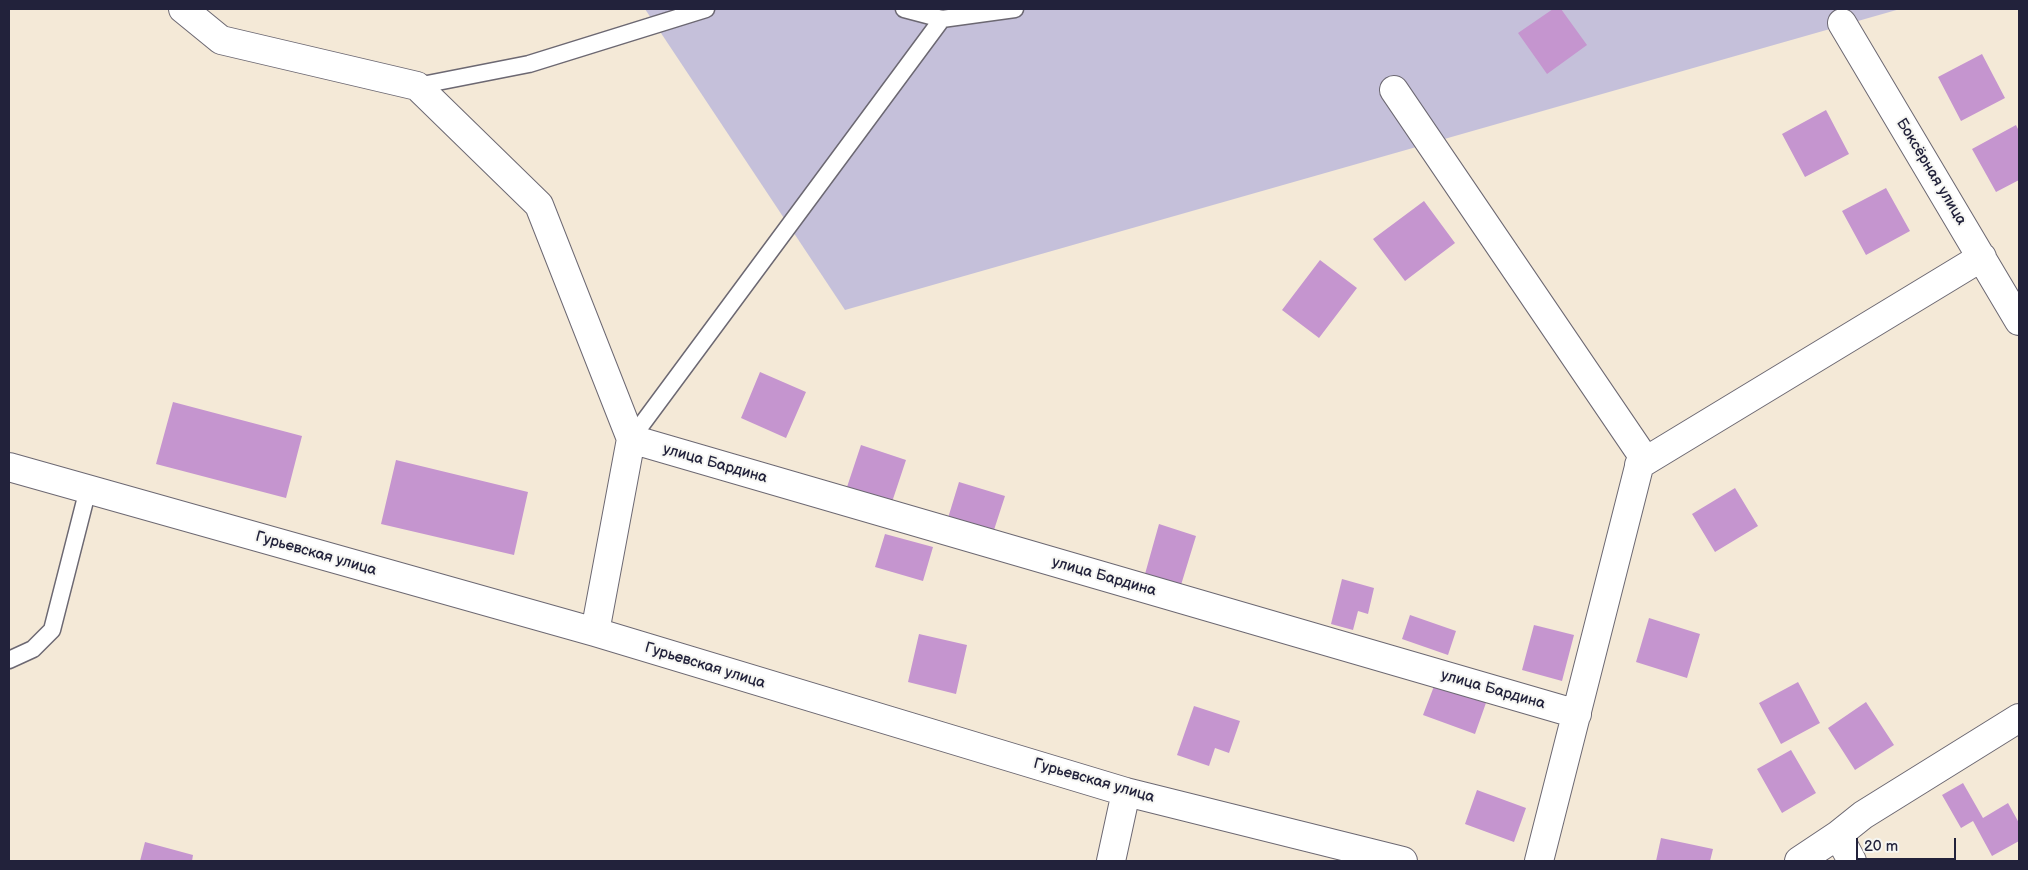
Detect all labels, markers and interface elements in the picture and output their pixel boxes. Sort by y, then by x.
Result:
street label: Боксёрная улица [1892,115,1970,229]
street label: улица Бардина [661,441,769,487]
street label: Гурьевская улица [253,528,379,580]
street label: улица Бардина [1050,554,1158,600]
street label: Гурьевская улица [643,639,767,693]
street label: улица Бардина [1439,667,1547,713]
street label: Гурьевская улица [1031,755,1157,807]
scale bar [1858,828,1958,860]
text: 20 m [1864,837,1898,856]

